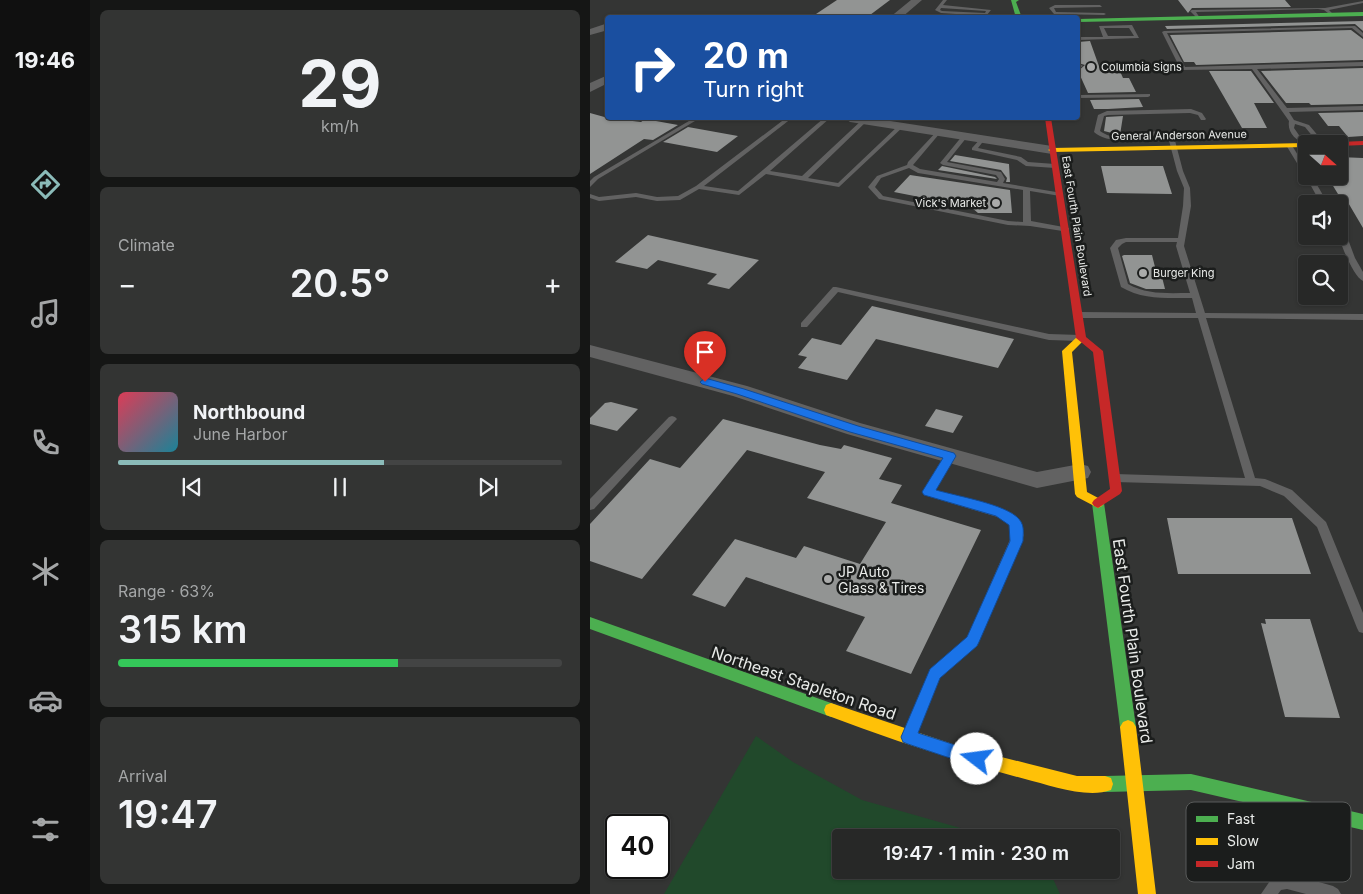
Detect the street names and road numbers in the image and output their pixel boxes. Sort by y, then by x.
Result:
street label: General Anderson Avenue [1111,127,1247,143]
street label: East Fourth Plain Boulevard [1059,155,1095,297]
street label: East Fourth Plain Boulevard [1109,537,1157,745]
street label: Northeast Stapleton Road [709,642,899,724]

